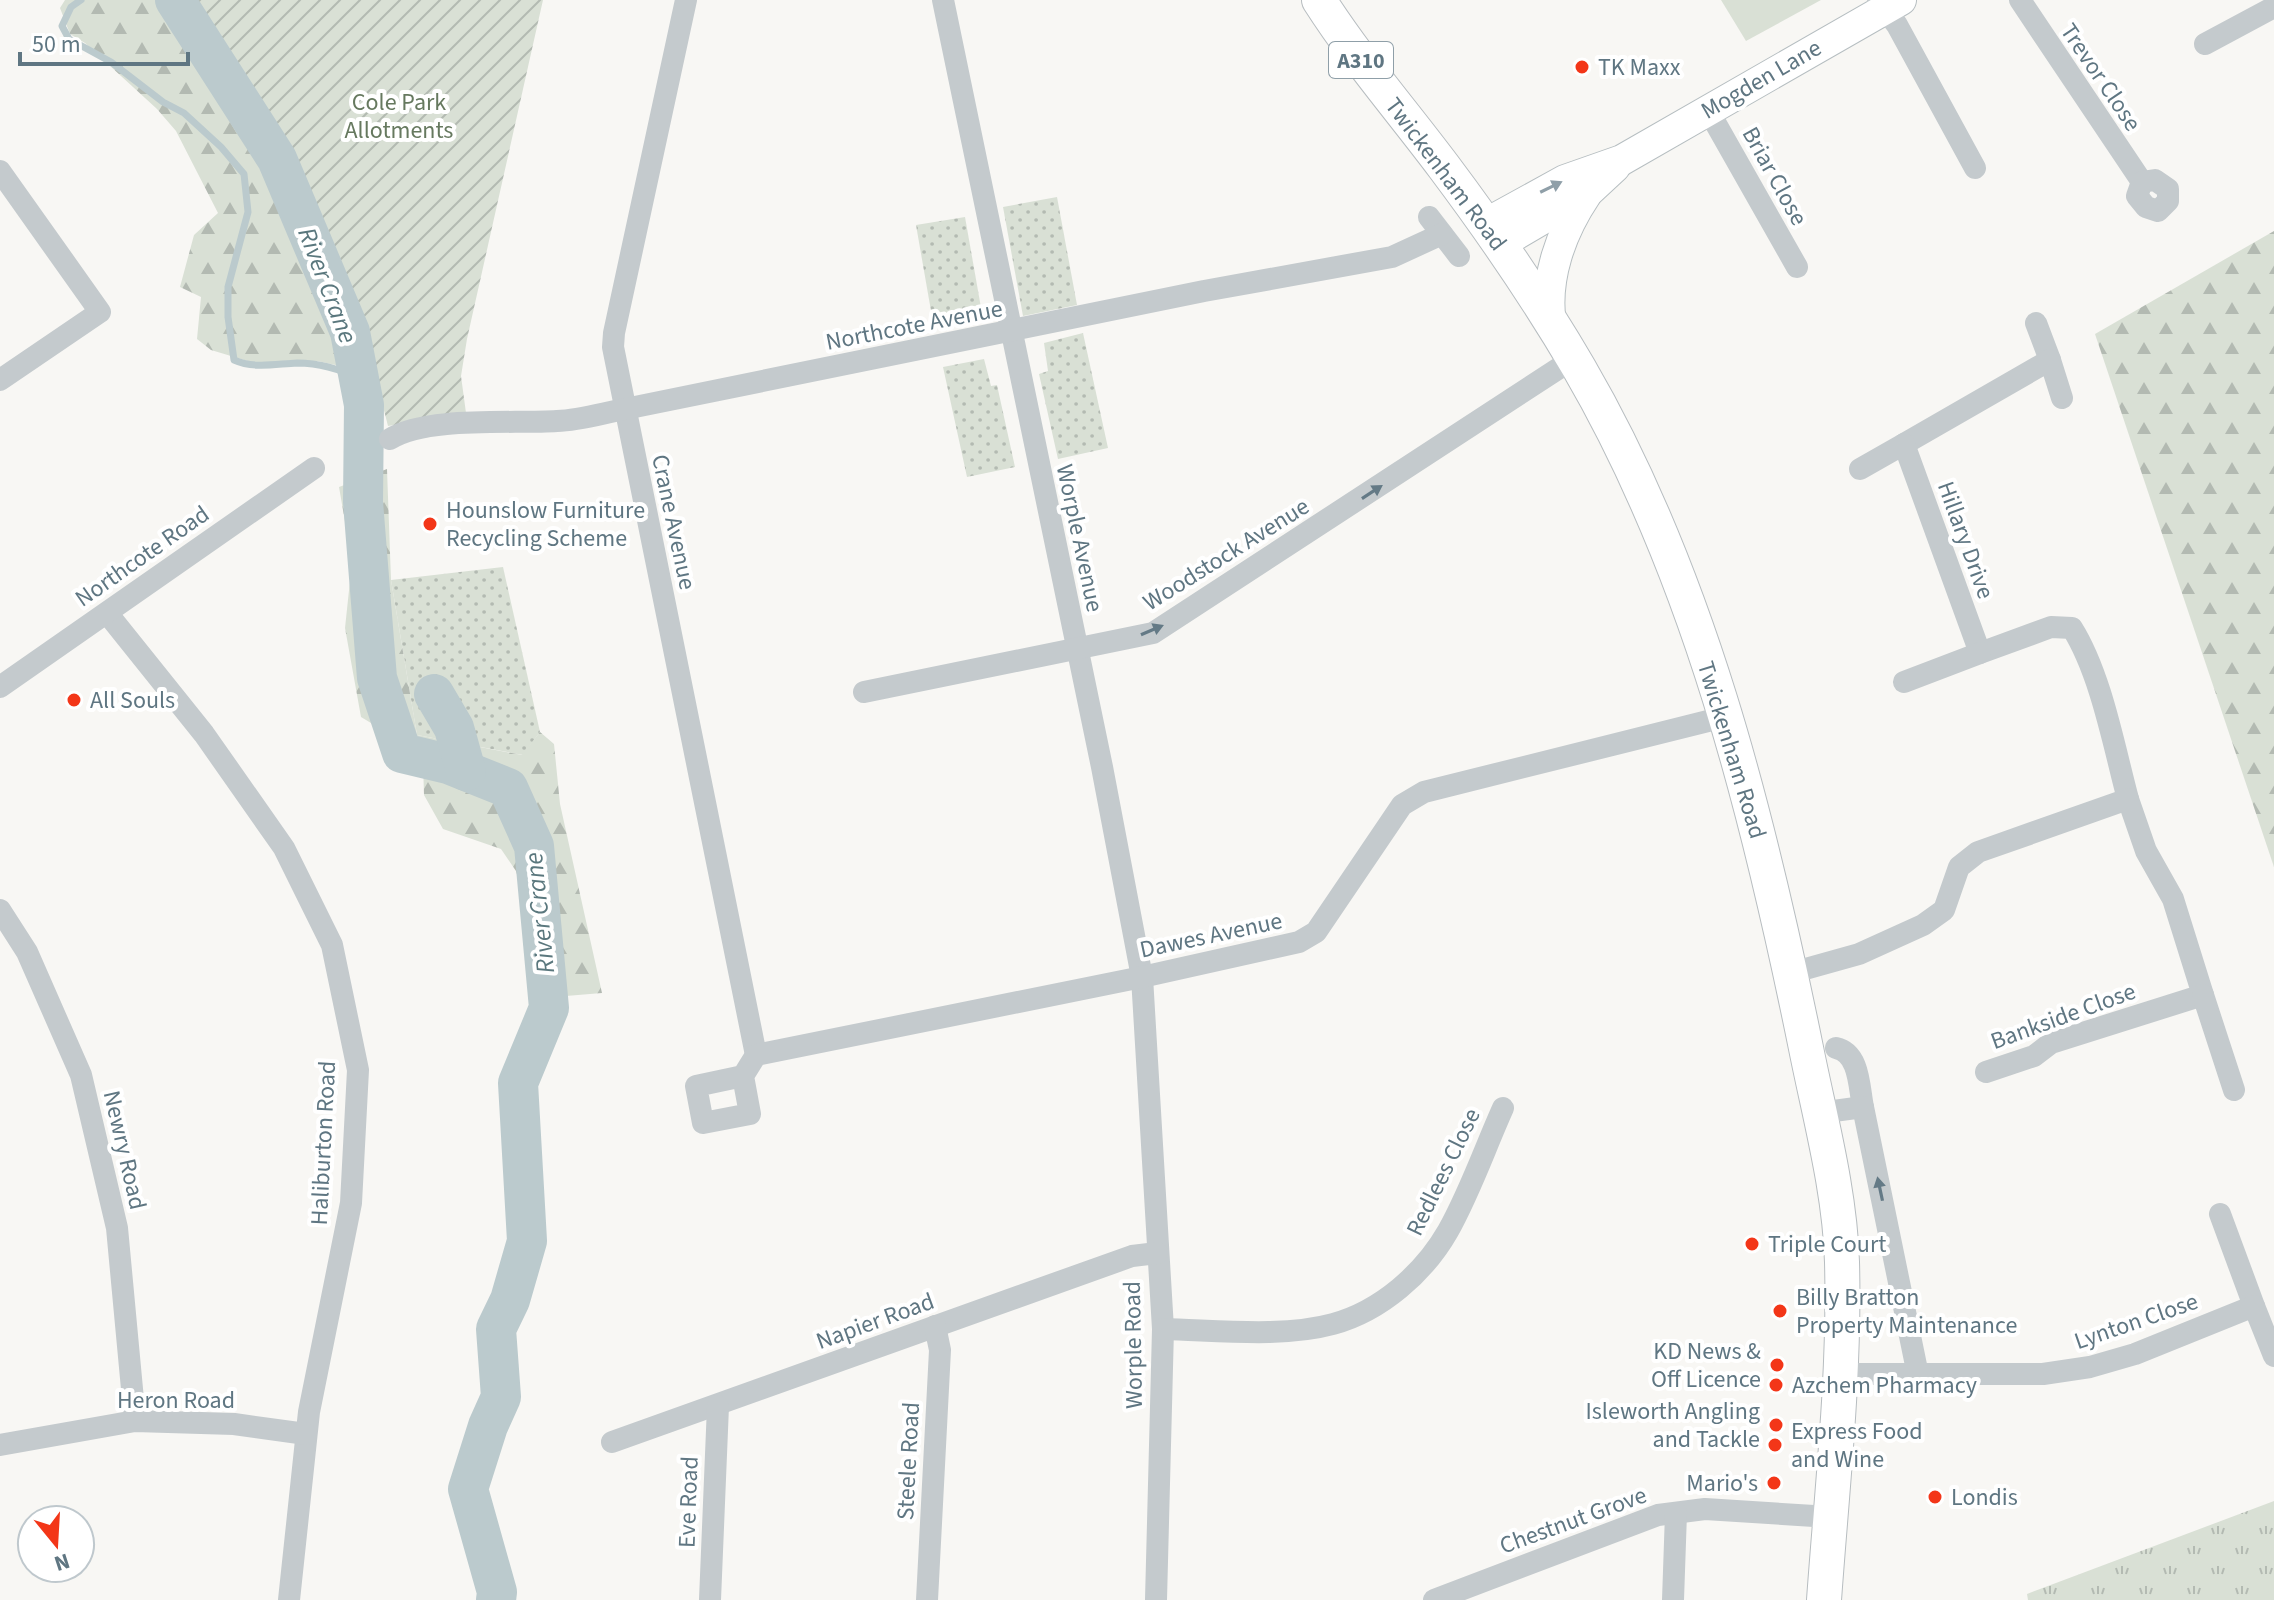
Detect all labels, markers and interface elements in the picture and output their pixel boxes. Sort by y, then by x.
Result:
scale bar [20,16,188,66]
street label: Trevor Close [2051,16,2150,138]
text: 50 m [32,27,81,62]
street label: Mogden Lane [1694,31,1828,128]
road number: A310 [1329,42,1393,78]
place label: TK Maxx [1598,50,1681,85]
marker: TK Maxx [1573,58,1591,76]
park label: Cole Park Allotments [345,85,453,148]
street label: Twickenham Road [1376,90,1515,258]
street label: Briar Close [1733,120,1816,232]
one-way arrow [1540,180,1563,194]
water label: River Crane [288,222,367,349]
street label: Northcote Avenue [823,291,1006,360]
street label: Crane Avenue [642,451,705,593]
street label: Worple Avenue [1047,461,1112,615]
street label: Hillary Drive [1928,476,2003,604]
one-way arrow [1361,485,1383,499]
street label: Woodstock Avenue [1136,489,1316,620]
place label: Hounslow Furniture Recycling Scheme [446,493,645,556]
street label: Northcote Road [68,497,217,616]
marker: Hounslow Furniture Recycling Scheme [421,515,439,533]
one-way arrow [1141,624,1164,637]
street label: Twickenham Road [1688,657,1775,843]
place label: All Souls [90,683,175,718]
marker: All Souls [65,691,83,709]
water label: River Crane [515,850,564,975]
street label: Dawes Avenue [1137,903,1286,968]
street label: Bankside Close [1986,974,2141,1059]
street label: Haliburton Road [302,1060,345,1226]
street label: Newry Road [94,1087,155,1213]
street label: Redlees Close [1397,1102,1489,1242]
one-way arrow [1873,1176,1886,1201]
place label: Triple Court [1768,1227,1886,1262]
marker: Triple Court [1743,1235,1761,1253]
place label: Billy Bratton Property Maintenance [1796,1280,2017,1343]
street label: Worple Road [1115,1281,1152,1409]
street label: Napier Road [811,1284,939,1359]
street label: Lynton Close [2070,1284,2203,1359]
marker: Billy Bratton Property Maintenance [1771,1302,1789,1320]
place label: KD News & Off Licence [1651,1334,1761,1397]
marker: KD News & Off Licence [1768,1356,1786,1374]
place label: Azchem Pharmacy [1792,1368,1977,1403]
marker: Azchem Pharmacy [1767,1376,1785,1394]
street label: Heron Road [117,1383,235,1418]
place label: Isleworth Angling and Tackle [1586,1394,1760,1457]
street label: Steele Road [888,1401,929,1521]
place label: Express Food and Wine [1791,1414,1923,1477]
marker: Isleworth Angling and Tackle [1767,1416,1785,1434]
marker: Express Food and Wine [1766,1436,1784,1454]
street label: Eve Road [669,1456,708,1548]
place label: Mario's [1686,1466,1758,1501]
marker: Mario's [1765,1474,1783,1492]
street label: Chestnut Grove [1495,1478,1652,1563]
place label: Londis [1951,1480,2018,1515]
marker: Londis [1926,1488,1944,1506]
north arrow [16,1504,96,1584]
text: N [50,1545,74,1580]

